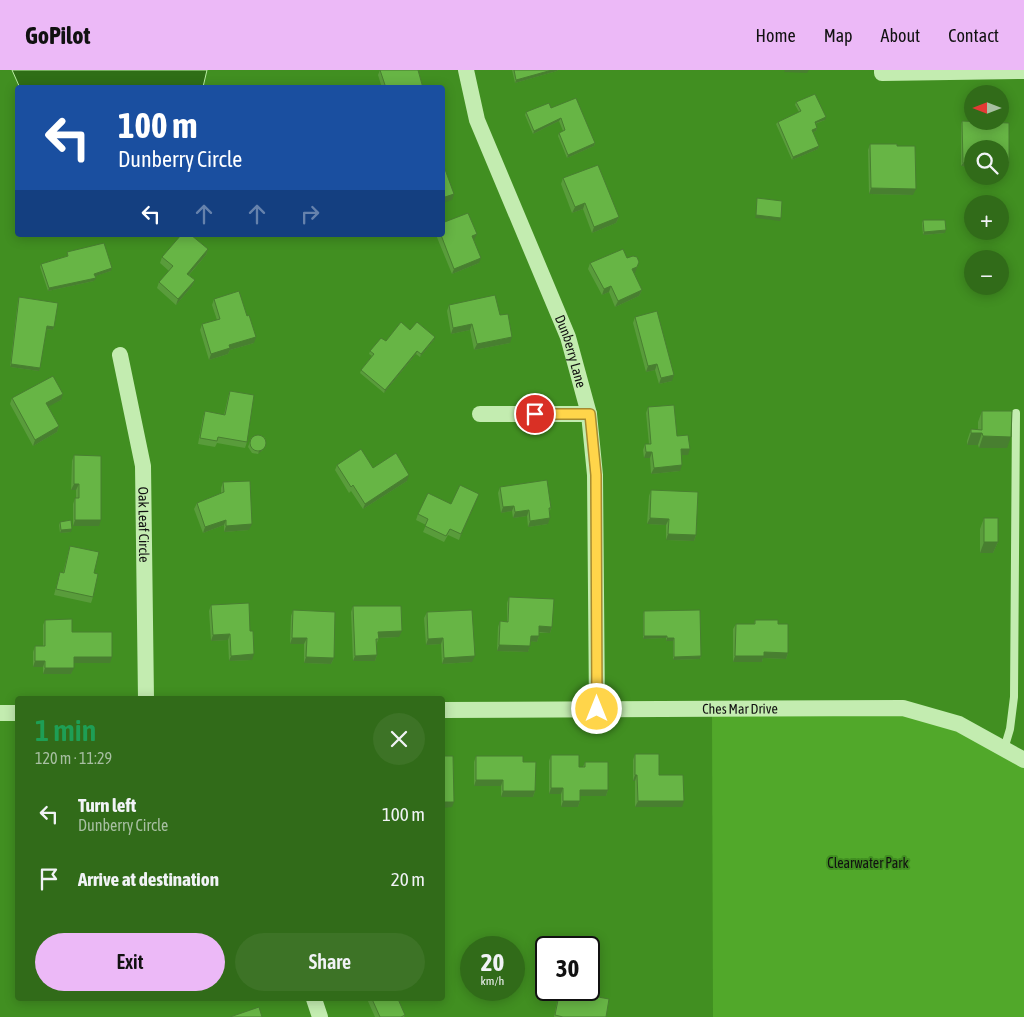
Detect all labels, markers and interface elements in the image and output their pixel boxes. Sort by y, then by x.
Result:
text: GoPilot [25,22,90,49]
text: Home [756,25,796,46]
text: Map [824,25,853,46]
text: About [881,25,920,46]
text: Contact [948,25,999,46]
north arrow [964,85,1009,130]
map controls [964,85,1009,295]
icon: left [35,105,100,170]
text: 100 m [118,105,197,145]
button: search [964,140,1009,185]
text: Dunberry Circle [118,146,242,172]
button: + [964,195,1009,240]
icon: left [137,200,165,228]
icon: ahead [190,200,218,228]
icon: ahead [243,200,271,228]
icon: right [296,200,324,228]
button: − [964,250,1009,295]
street label: Dunberry Lane [552,312,589,390]
pin [514,393,556,435]
icon: arrive [521,400,549,428]
street label: Oak Leaf Circle [135,487,152,563]
position arrow [570,682,622,734]
street label: Ches Mar Drive [702,701,778,717]
text: 1 min [35,713,96,747]
button: close [373,713,425,765]
text: 120 m · 11:29 [35,749,112,767]
text: Turn left [78,794,136,816]
icon: left [35,800,63,828]
text: 100 m [382,803,425,825]
text: Dunberry Circle [78,816,168,834]
park label: Clearwater Park [827,855,909,871]
icon: arrive [35,865,63,893]
text: Arrive at destination [78,868,219,890]
text: 20 m [391,868,425,890]
button: Exit [35,933,225,991]
button: Share [235,933,425,991]
speed limit sign: 30 [535,936,600,1001]
text: 20 [481,948,504,976]
text: km/h [481,974,504,988]

